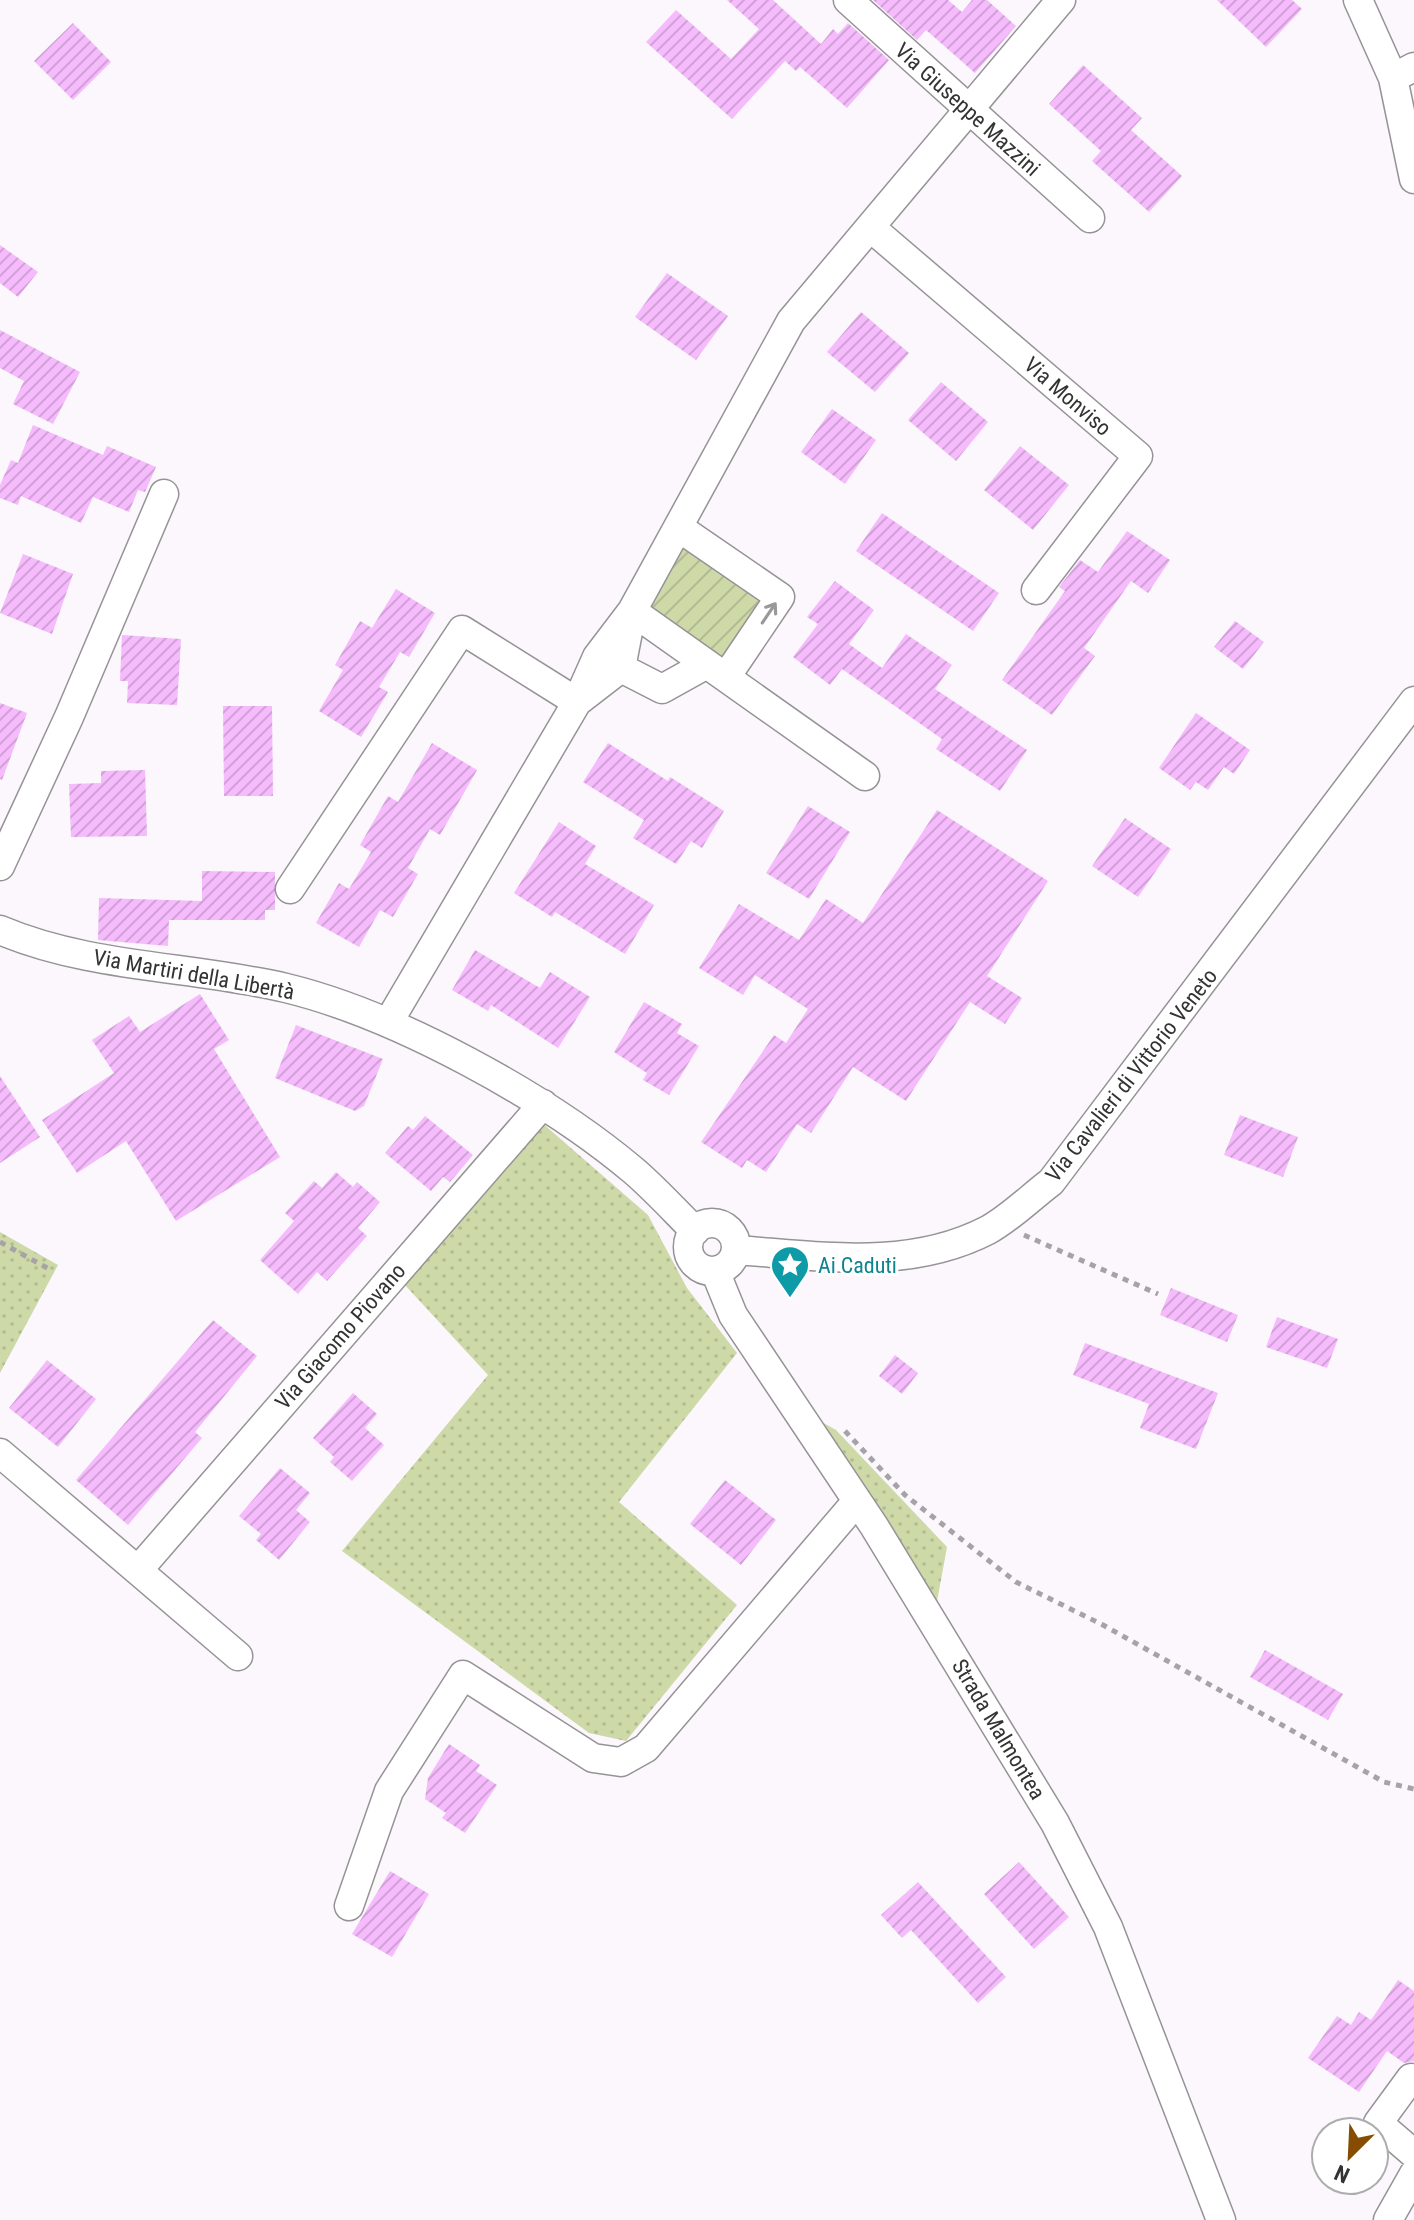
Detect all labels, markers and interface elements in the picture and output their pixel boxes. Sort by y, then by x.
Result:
street label: Via Giuseppe Mazzini [890,38,1045,181]
street label: Via Monviso [1019,352,1116,441]
one-way arrow [761,602,777,624]
street label: Via Martiri della Libertà [91,945,296,1004]
street label: Via Cavalieri di Vittorio Veneto [1040,964,1222,1187]
place icon: Ai Caduti [769,1244,811,1299]
place label: Ai Caduti [818,1253,897,1278]
street label: Via Giacomo Piovano [270,1258,411,1414]
street label: Strada Malmontea [947,1655,1050,1804]
north arrow [1310,2116,1390,2196]
text: N [1331,2160,1353,2188]

